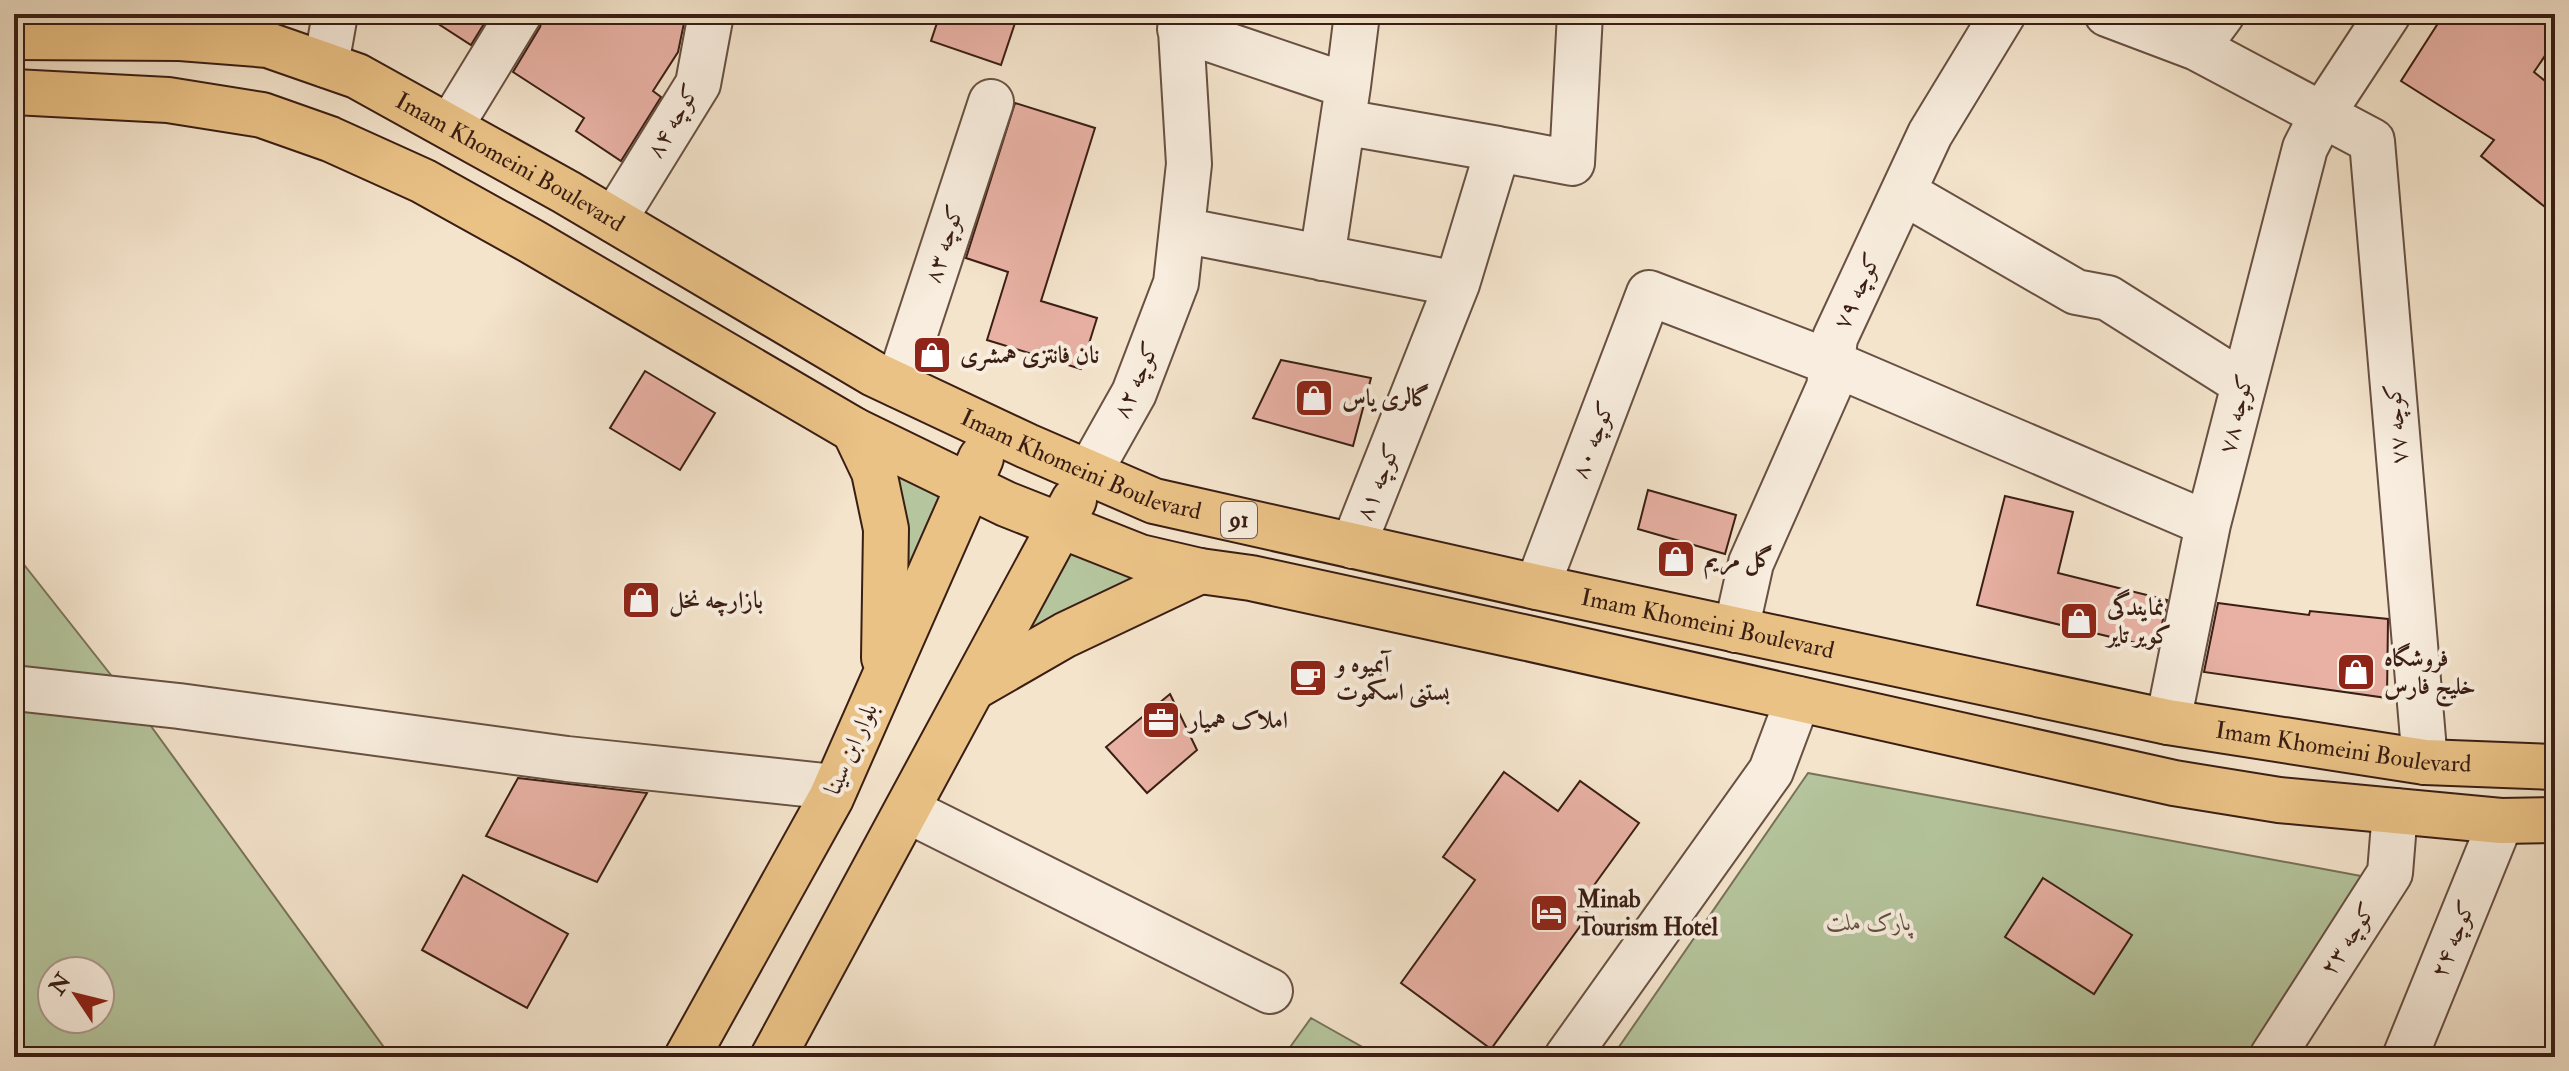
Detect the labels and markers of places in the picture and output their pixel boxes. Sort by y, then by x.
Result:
shop icon: نان فانتزی همشری [911,334,953,376]
place label: نان فانتزی همشری [960,340,1099,371]
shop icon: گالری یاس [1293,377,1335,419]
place label: گالری یاس [1342,383,1430,414]
shop icon: گل مریم [1655,538,1697,580]
place label: گل مریم [1704,544,1774,580]
shop icon: بازارچه نخل [620,579,662,621]
place label: بازارچه نخل [669,585,763,617]
place label: نمایندگی کویر تایر [2104,588,2171,651]
shop icon: نمایندگی کویر تایر [2058,600,2100,642]
place label: فروشگاه خلیج فارس [2384,642,2475,708]
place label: آبمیوه و بستنی اسکموت [1333,649,1450,709]
shop icon: فروشگاه خلیج فارس [2335,651,2377,693]
cafe icon: آبمیوه و بستنی اسکموت [1287,657,1329,699]
office icon: املاک همیار [1140,699,1182,741]
place label: املاک همیار [1186,705,1288,736]
place label: Minab Tourism Hotel [1576,884,1719,943]
hotel icon: Minab Tourism Hotel [1528,892,1570,934]

